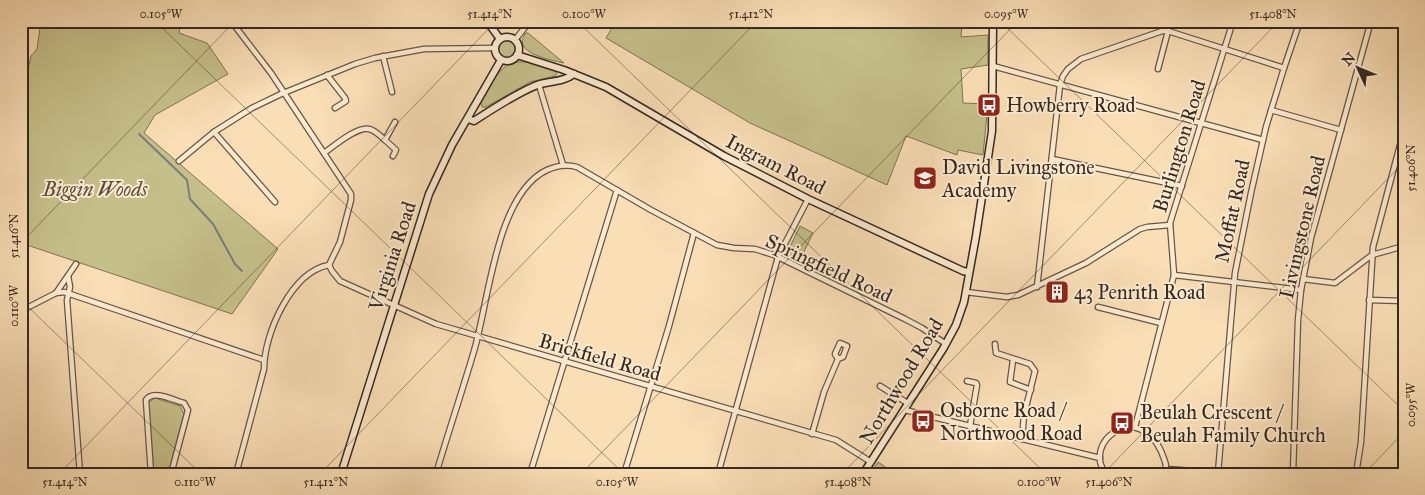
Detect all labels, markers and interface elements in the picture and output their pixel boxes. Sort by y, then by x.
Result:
text: 0.105°W [140,7,183,21]
text: 51.414°N [467,7,513,21]
text: 0.100°W [562,7,607,21]
text: 51.412°N [729,7,773,21]
text: 0.095°W [984,7,1029,21]
text: 51.408°N [1249,7,1297,21]
north arrow [1332,42,1382,92]
text: N [1339,49,1359,69]
street label: Burlington Road [1147,77,1212,215]
bus stop icon: Howberry Road [976,92,1002,118]
place label: Howberry Road [1006,93,1136,117]
street label: Ingram Road [722,129,830,200]
text: 51.406°N [1404,144,1418,192]
street label: Livingstone Road [1274,153,1331,301]
place label: David Livingstone Academy [941,155,1095,202]
street label: Moffat Road [1209,157,1255,265]
school or university icon: David Livingstone Academy [912,165,938,191]
park label: Biggin Woods [42,177,149,201]
street label: Virginia Road [363,198,422,315]
text: 51.416°N [7,214,21,259]
street label: Springfield Road [762,228,896,309]
building icon: 43 Penrith Road [1044,279,1070,305]
place label: 43 Penrith Road [1074,280,1206,304]
text: 0.110°W [7,285,21,327]
street label: Northwood Road [854,314,948,448]
street label: Brickfield Road [536,328,664,386]
text: 0.095°W [1404,382,1418,427]
place label: Osborne Road / Northwood Road [940,398,1083,445]
place label: Beulah Crescent / Beulah Family Church [1140,400,1326,447]
bus stop icon: Osborne Road / Northwood Road [910,408,936,434]
bus stop icon: Beulah Crescent / Beulah Family Church [1109,410,1135,436]
text: 51.414°N [42,475,88,489]
text: 0.110°W [174,475,216,489]
text: 51.412°N [304,475,348,489]
text: 0.105°W [596,475,639,489]
text: 51.408°N [824,475,872,489]
text: 0.100°W [1017,475,1062,489]
text: 51.406°N [1085,475,1133,489]

